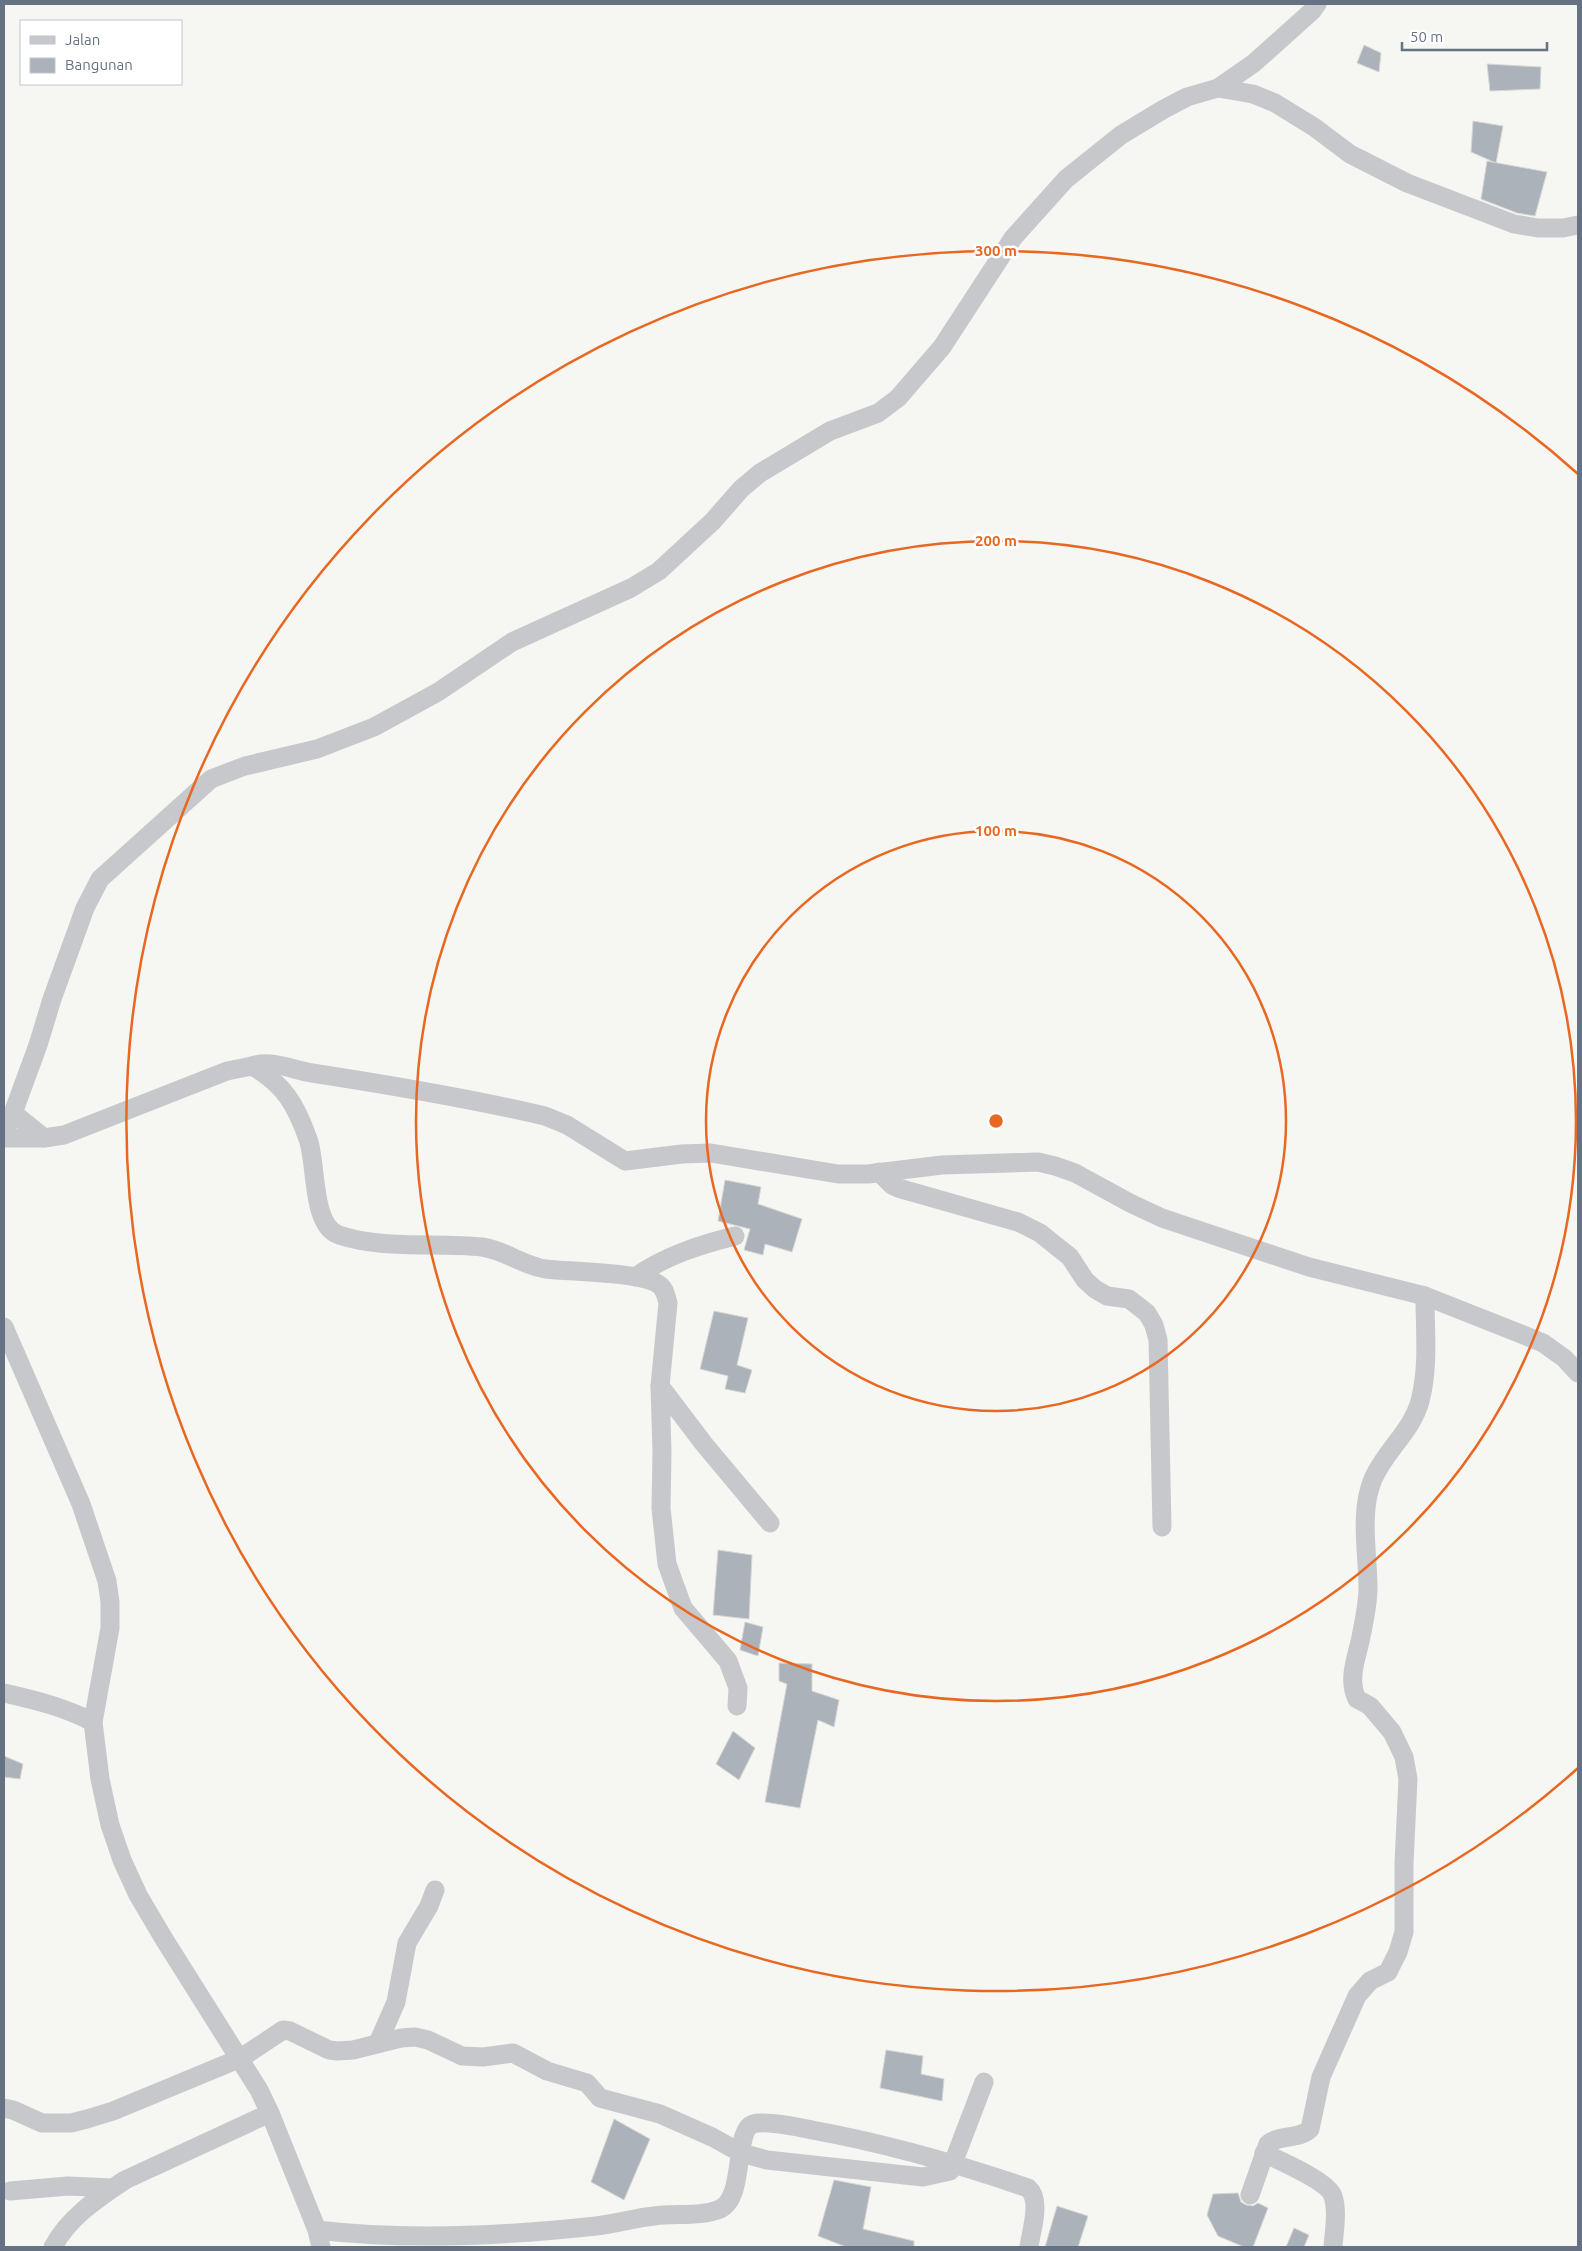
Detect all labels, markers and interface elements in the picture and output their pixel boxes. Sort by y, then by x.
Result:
legend [20,20,182,85]
scale bar [1402,20,1547,52]
text: 50 m [1410,28,1443,45]
text: Jalan [65,31,100,48]
text: Bangunan [65,56,133,73]
text: 300 m [975,242,1017,259]
text: 200 m [975,532,1017,549]
text: 100 m [975,822,1017,839]
centre of rings [987,1112,1005,1130]

